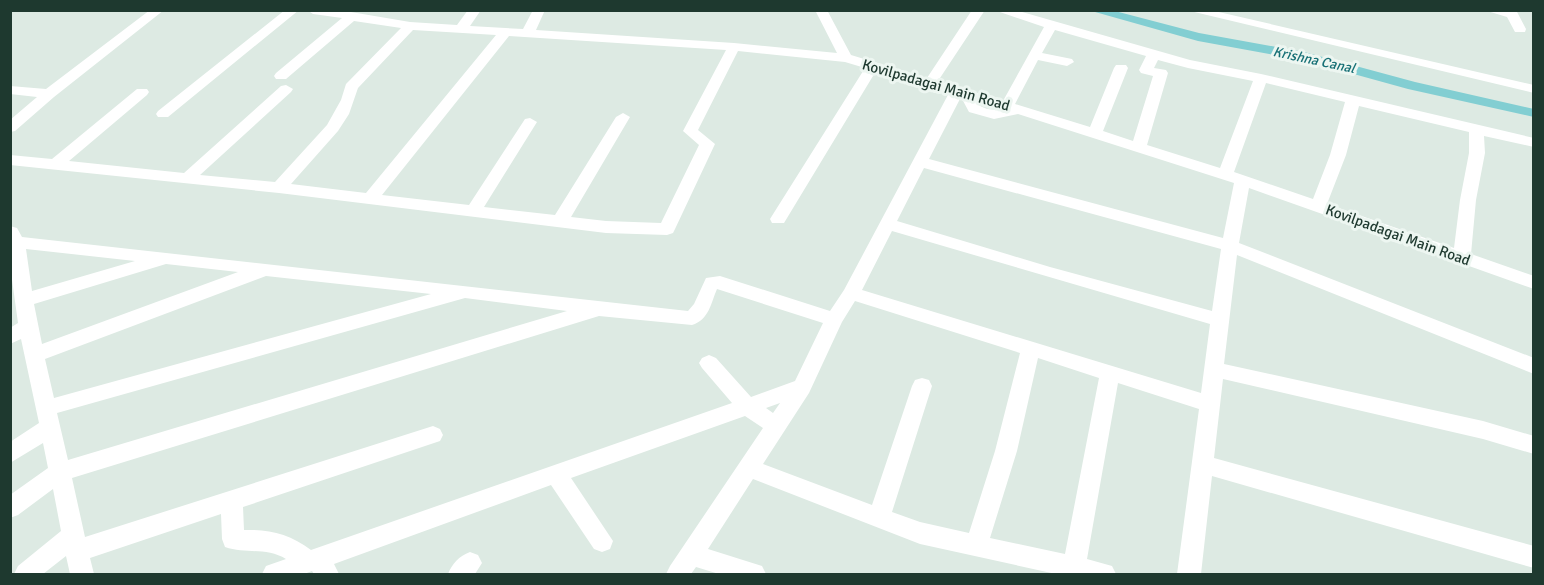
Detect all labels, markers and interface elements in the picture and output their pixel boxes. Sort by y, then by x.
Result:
water label: Krishna Canal [1271,43,1357,77]
street label: Kovilpadagai Main Road [860,55,1012,115]
street label: Kovilpadagai Main Road [1323,200,1473,270]

